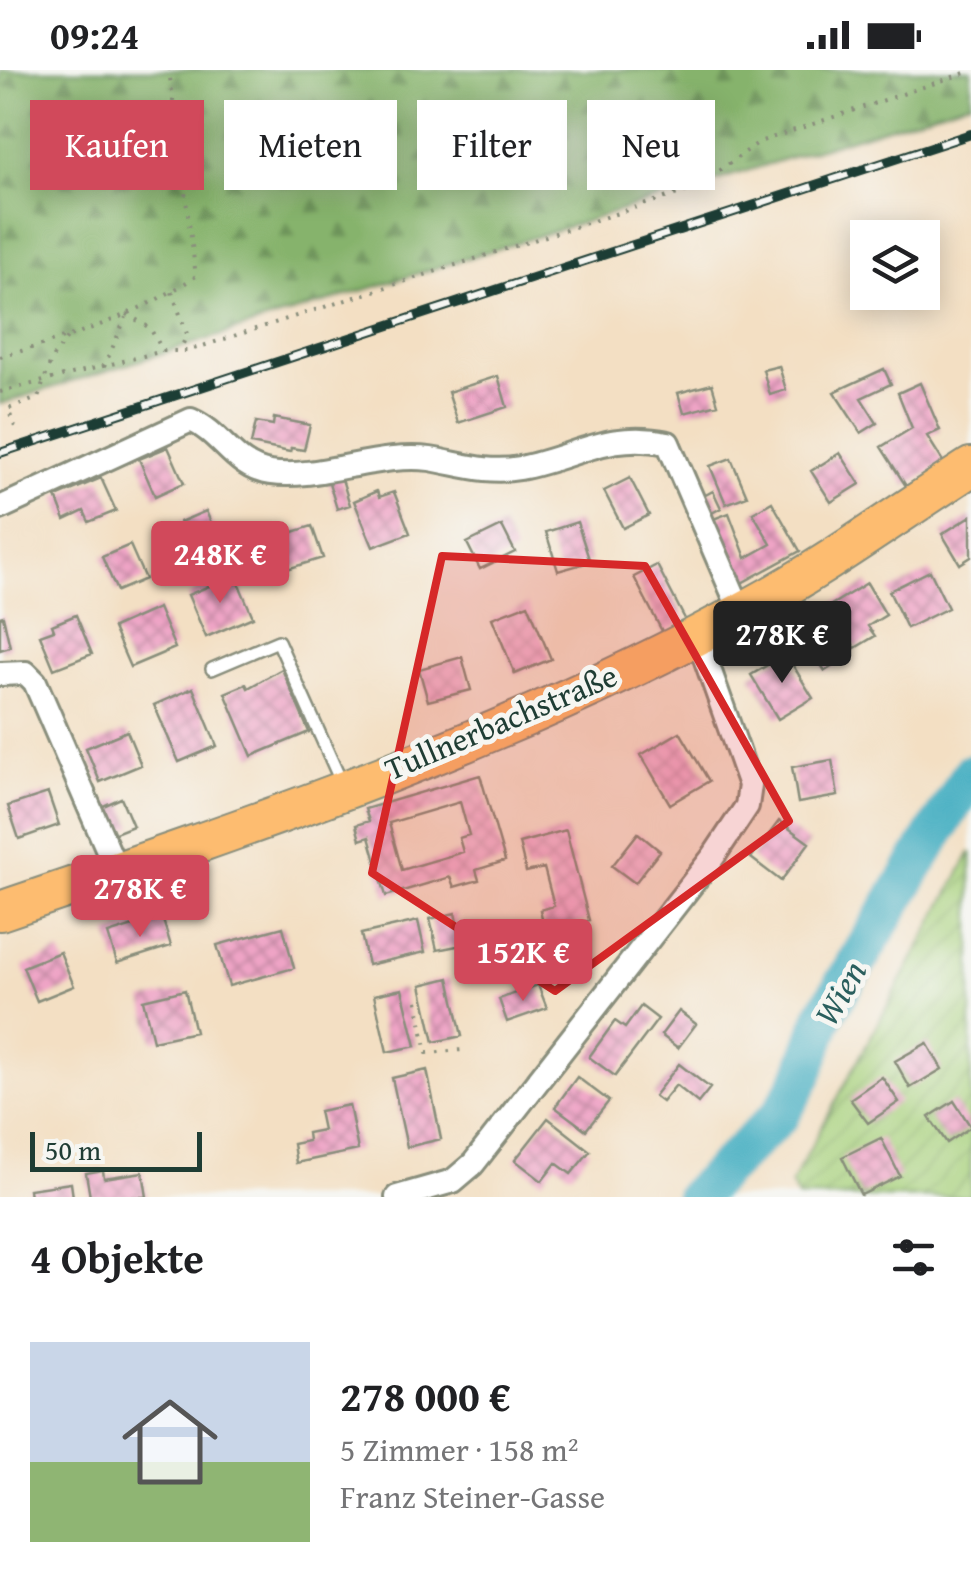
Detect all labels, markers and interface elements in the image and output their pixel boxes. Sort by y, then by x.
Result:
text: 09:24 [50,7,140,63]
chip: Kaufen [30,100,204,190]
chip: Mieten [224,100,397,190]
chip: Filter [417,100,567,190]
chip: Neu [587,100,715,190]
map controls [850,220,940,310]
button: layers [850,220,940,310]
pin: 248K € [139,521,301,606]
text: 248K € [173,530,267,577]
pin: 278K € [701,601,863,686]
text: 278K € [735,610,829,657]
street label: Tullnerbachstraße [377,651,624,792]
pin: 278K € [59,855,221,940]
text: 278K € [93,864,187,911]
pin: 152K € [442,919,604,1004]
text: 152K € [476,928,570,975]
water label: Wien [801,950,879,1035]
scale bar [30,1127,202,1172]
text: 50 m [45,1129,101,1170]
text: 4 Objekte [30,1227,204,1288]
icon: filters [886,1230,941,1285]
text: 278 000 € [340,1365,511,1426]
icon: home [110,1382,230,1502]
text: 5 Zimmer · 158 m² [340,1426,578,1473]
text: Franz Steiner-Gasse [340,1473,605,1520]

